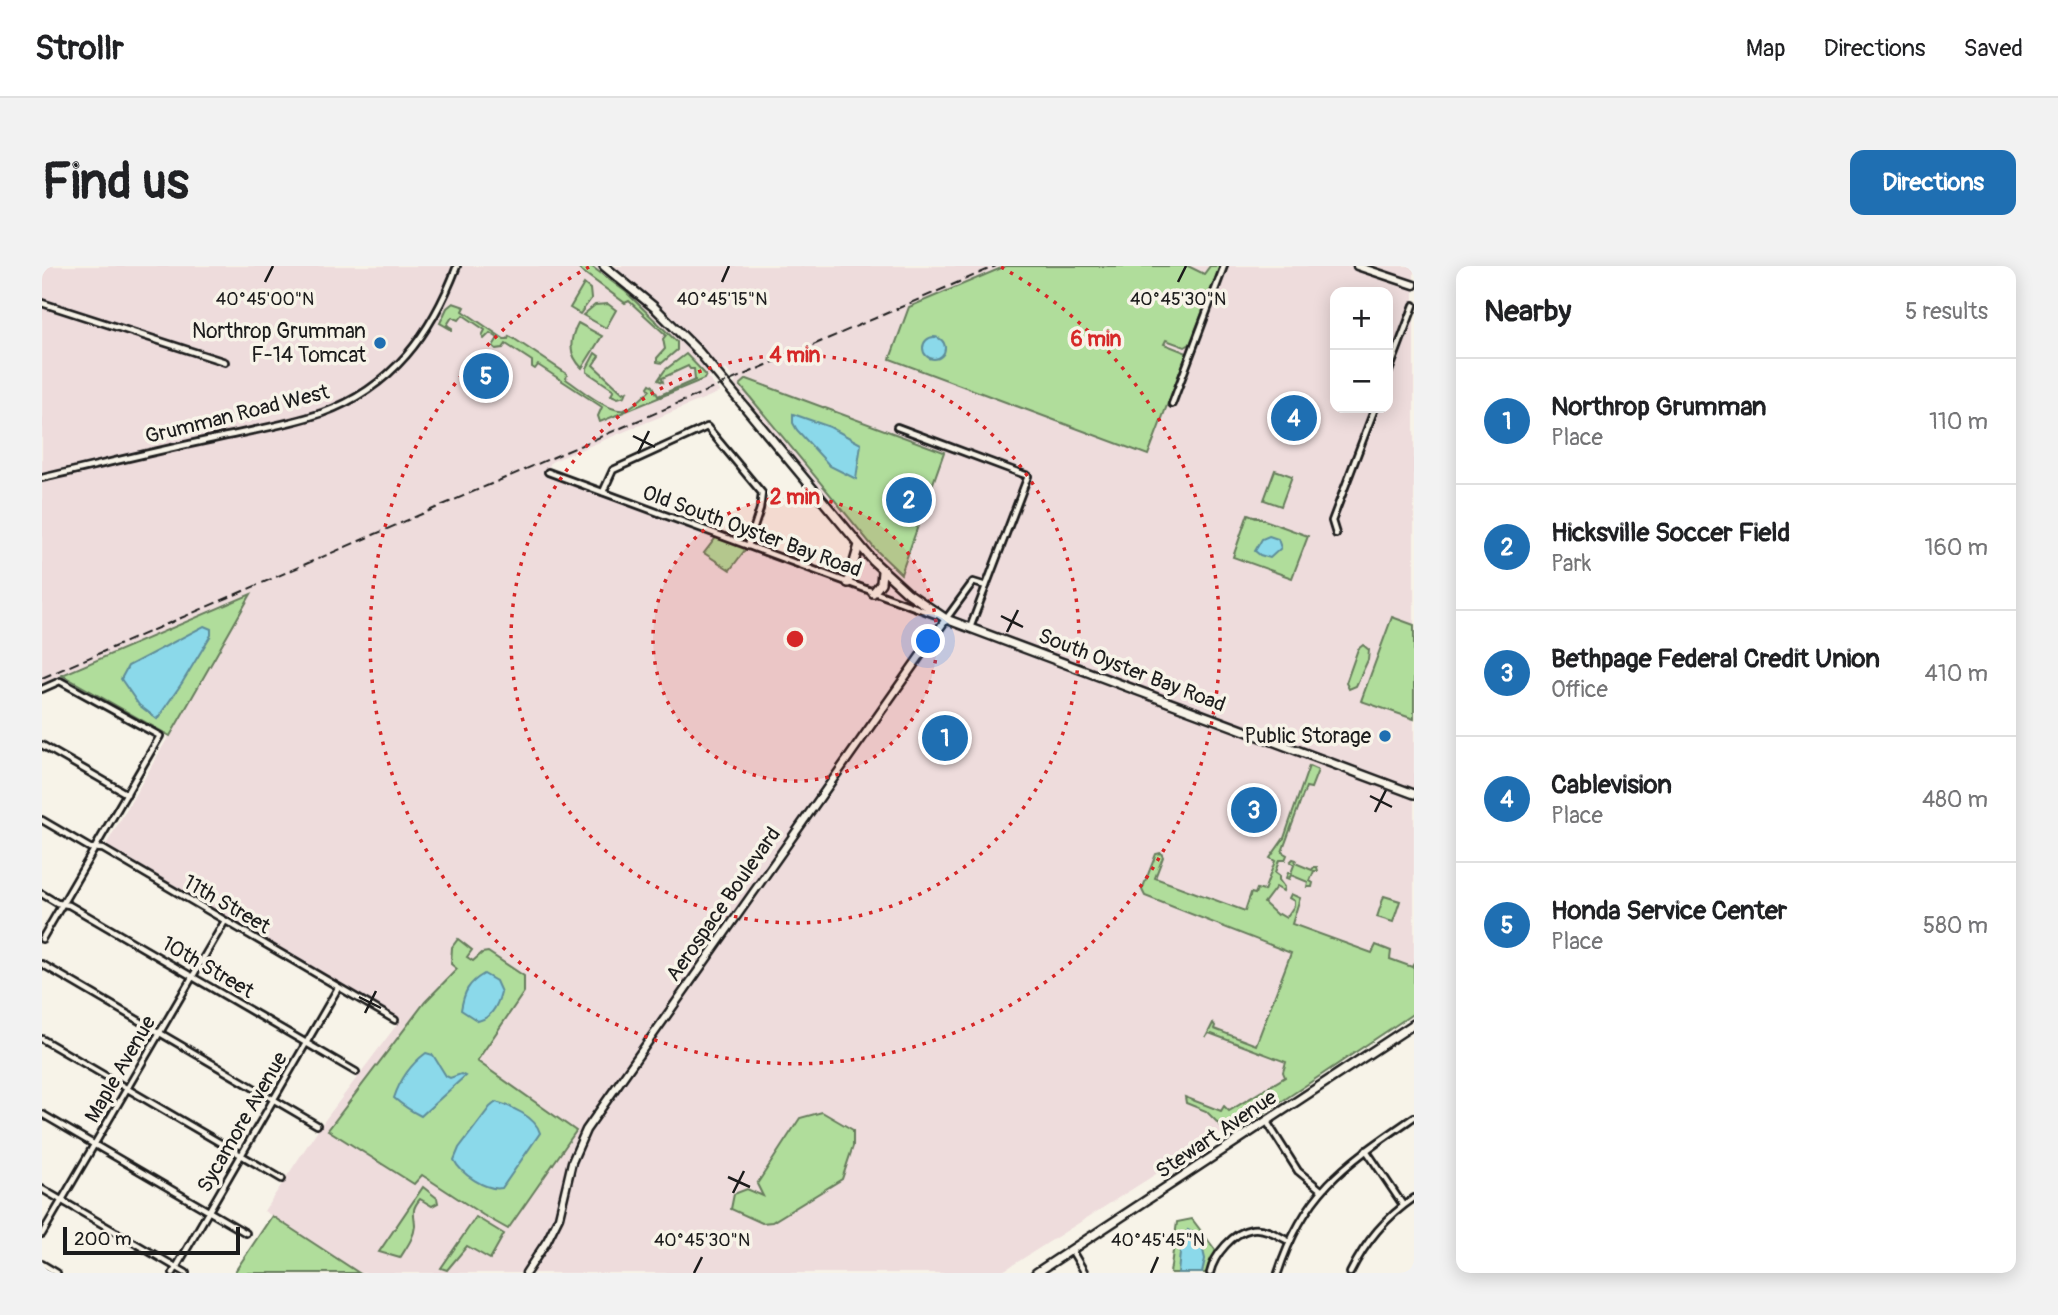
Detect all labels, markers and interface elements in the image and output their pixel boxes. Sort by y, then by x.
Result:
text: Strollr [35,28,124,69]
text: Map [1746,34,1786,63]
text: Directions [1824,34,1925,63]
text: Saved [1963,34,2023,63]
button: Directions [1850,150,2016,215]
text: Find us [42,152,189,213]
map controls [1330,287,1393,413]
button: + [1330,287,1393,350]
text: 40°45'00"N [216,288,314,311]
text: 40°45'15"N [677,288,767,311]
text: 40°45'30"N [1130,288,1226,311]
text: Nearby [1484,293,1571,330]
text: 5 results [1905,297,1988,326]
place label: Northrop Grumman F-14 Tomcat [192,318,367,369]
text: 6 min [1071,326,1122,353]
marker: Northrop Grumman F-14 Tomcat [372,335,388,351]
text: 4 min [770,342,821,369]
pin: 5 [463,350,509,402]
button: − [1330,350,1393,413]
street label: Grumman Road West [142,378,332,450]
text: Northrop Grumman [1551,391,1766,423]
pin: 4 [1271,392,1317,444]
text: 1 [1503,407,1512,436]
text: 110 m [1929,407,1988,436]
text: Place [1551,423,1603,452]
pin: 2 [886,474,932,526]
street label: Old South Oyster Bay Road [639,479,865,584]
text: 2 min [770,484,820,511]
text: Hicksville Soccer Field [1551,517,1790,549]
text: 2 [1501,533,1513,562]
text: 160 m [1924,533,1988,562]
text: Park [1551,549,1591,578]
street label: South Oyster Bay Road [1034,622,1229,719]
your location [911,624,945,658]
centre of rings [783,627,807,651]
text: Bethpage Federal Credit Union [1551,643,1880,675]
text: 3 [1501,659,1513,688]
text: 410 m [1925,659,1988,688]
text: Office [1551,675,1608,704]
pin: 1 [922,712,968,764]
place label: Public Storage [1244,723,1372,750]
marker: Public Storage [1377,728,1393,744]
text: Cablevision [1551,769,1672,801]
pin: 3 [1231,784,1277,836]
text: 4 [1500,785,1514,814]
text: 480 m [1922,785,1988,814]
text: Place [1551,801,1603,830]
street label: Aerospace Boulevard [660,822,787,987]
street label: 11th Street [178,869,276,940]
text: Honda Service Center [1551,895,1787,927]
text: 5 [1501,911,1513,940]
text: 580 m [1923,911,1988,940]
text: Place [1551,927,1603,956]
street label: 10th Street [157,930,259,1005]
street label: Maple Avenue [79,1010,162,1128]
street label: Sycamore Avenue [191,1046,294,1197]
street label: Stewart Avenue [1151,1084,1282,1185]
scale bar [63,1224,240,1256]
text: 200 m [74,1227,132,1251]
text: 40°45'30"N [654,1229,750,1252]
text: 40°45'45"N [1111,1229,1205,1252]

